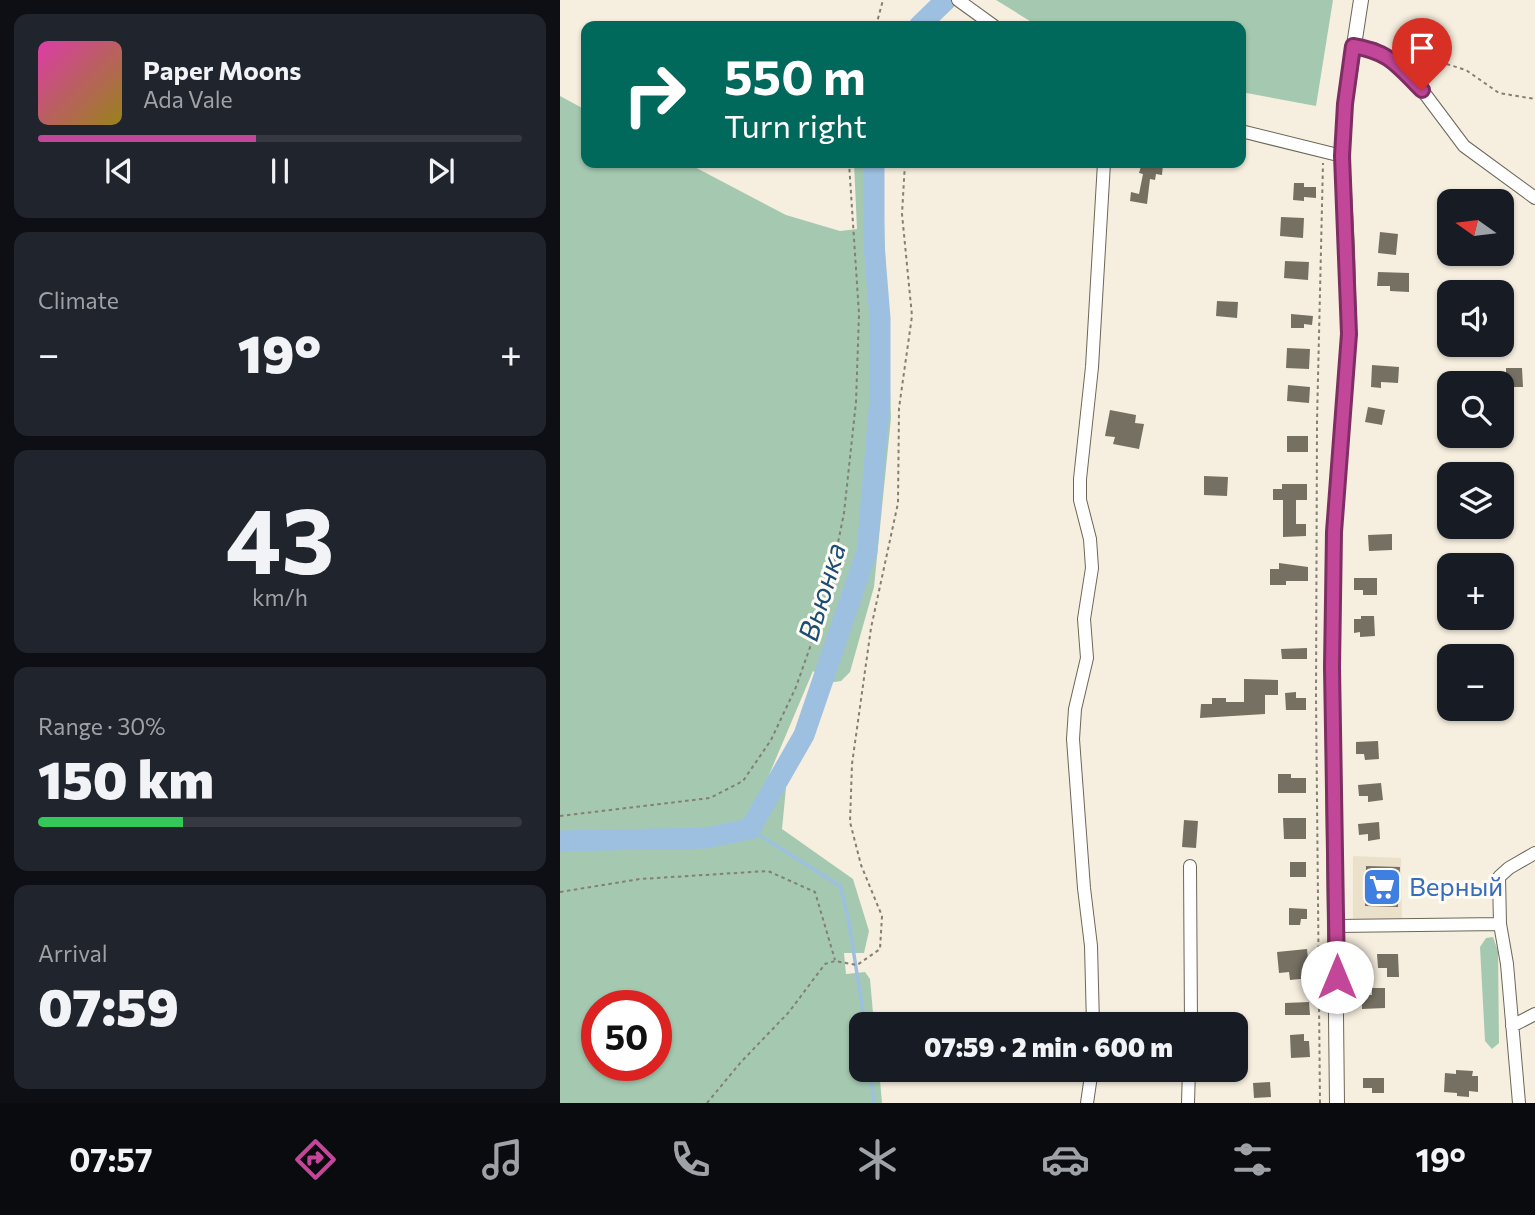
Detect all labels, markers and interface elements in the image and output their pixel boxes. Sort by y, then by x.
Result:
pin [1392,18,1452,90]
icon: arrive [1403,29,1441,67]
text: 550 m [724,45,866,105]
icon: right [609,49,700,140]
text: Paper Moons [143,54,301,85]
text: Ada Vale [143,85,233,113]
text: Turn right [724,105,867,145]
icon: previous [100,152,138,190]
icon: pause [261,152,299,190]
icon: next [422,152,460,190]
north arrow [1437,189,1514,266]
map controls [1437,189,1514,721]
button: sound [1437,280,1514,357]
text: Climate [38,286,119,314]
text: 19° [238,320,321,384]
text: − [38,329,60,376]
text: + [500,329,522,376]
button: search [1437,371,1514,448]
button: layers [1437,462,1514,539]
text: 43 [226,481,334,593]
water label: Вьюнка [790,539,852,645]
button: + [1437,553,1514,630]
text: km/h [252,583,308,611]
button: − [1437,644,1514,721]
text: Range · 30% [38,712,166,740]
text: 150 km [38,746,214,810]
supermarket icon: Верный [1361,866,1403,908]
place label: Верный [1409,870,1503,901]
text: Arrival [38,939,108,967]
position arrow [1300,940,1374,1014]
text: 07:59 [38,973,179,1037]
speed limit sign: 50 [581,990,672,1081]
text: 07:59 · 2 min · 600 m [924,1031,1173,1062]
icon: directions [291,1135,340,1184]
icon: music [478,1135,527,1184]
icon: phone [666,1135,715,1184]
icon: climate [853,1135,902,1184]
icon: car [1041,1135,1090,1184]
icon: filters [1228,1135,1277,1184]
text: 07:57 [69,1139,152,1179]
text: 19° [1416,1139,1466,1179]

